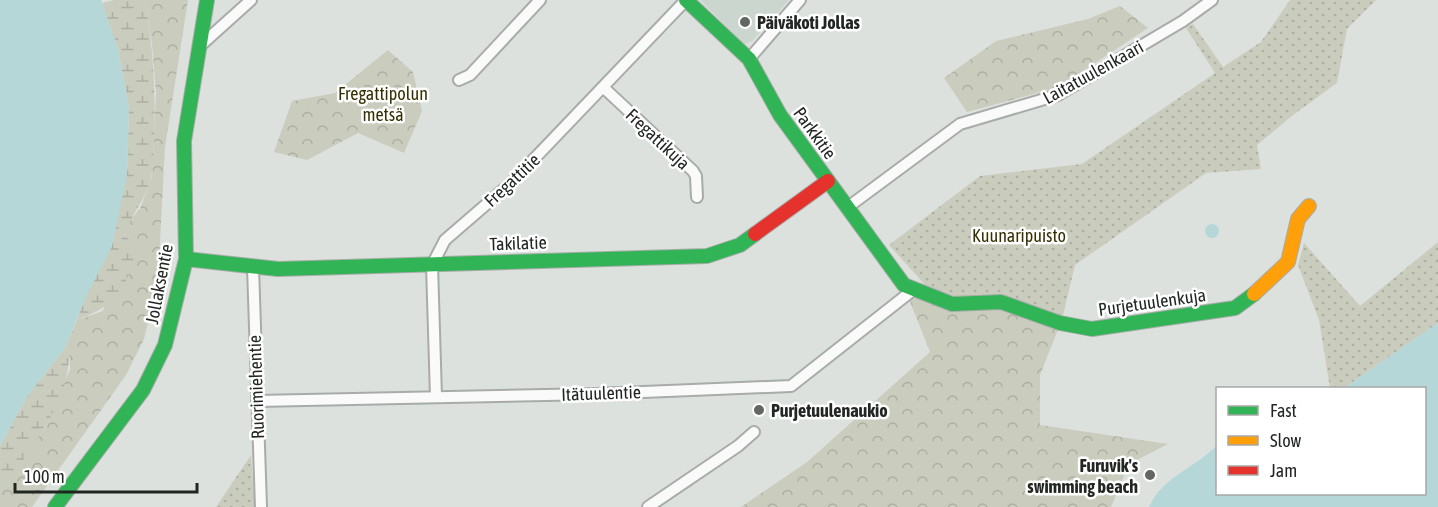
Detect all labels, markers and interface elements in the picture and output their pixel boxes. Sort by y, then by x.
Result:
place label: Päiväkoti Jollas [757,12,861,33]
marker: Päiväkoti Jollas [738,15,752,29]
street label: Laitatuulenkaari [1039,36,1147,108]
park label: Fregattipolun metsä [338,83,428,125]
street label: Parkkitie [789,103,841,163]
street label: Fregattikuja [622,104,694,174]
street label: Fregattitie [480,149,544,211]
park label: Kuunaripuisto [972,225,1066,246]
street label: Takilatie [489,232,547,254]
street label: Jollaksentie [141,242,177,326]
street label: Purjetuulenkuja [1097,284,1207,320]
street label: Ruorimiehentie [244,335,268,439]
street label: Itätuulentie [561,381,641,405]
legend [1216,387,1426,495]
place label: Purjetuulenaukio [771,400,888,421]
text: Fast [1270,400,1297,421]
marker: Purjetuulenaukio [752,403,766,417]
text: Slow [1270,430,1301,451]
place label: Furuvik's swimming beach [1027,455,1139,497]
scale bar [15,456,196,494]
text: Jam [1270,460,1297,481]
text: 100 m [24,466,65,487]
marker: Furuvik's swimming beach [1143,468,1157,482]

